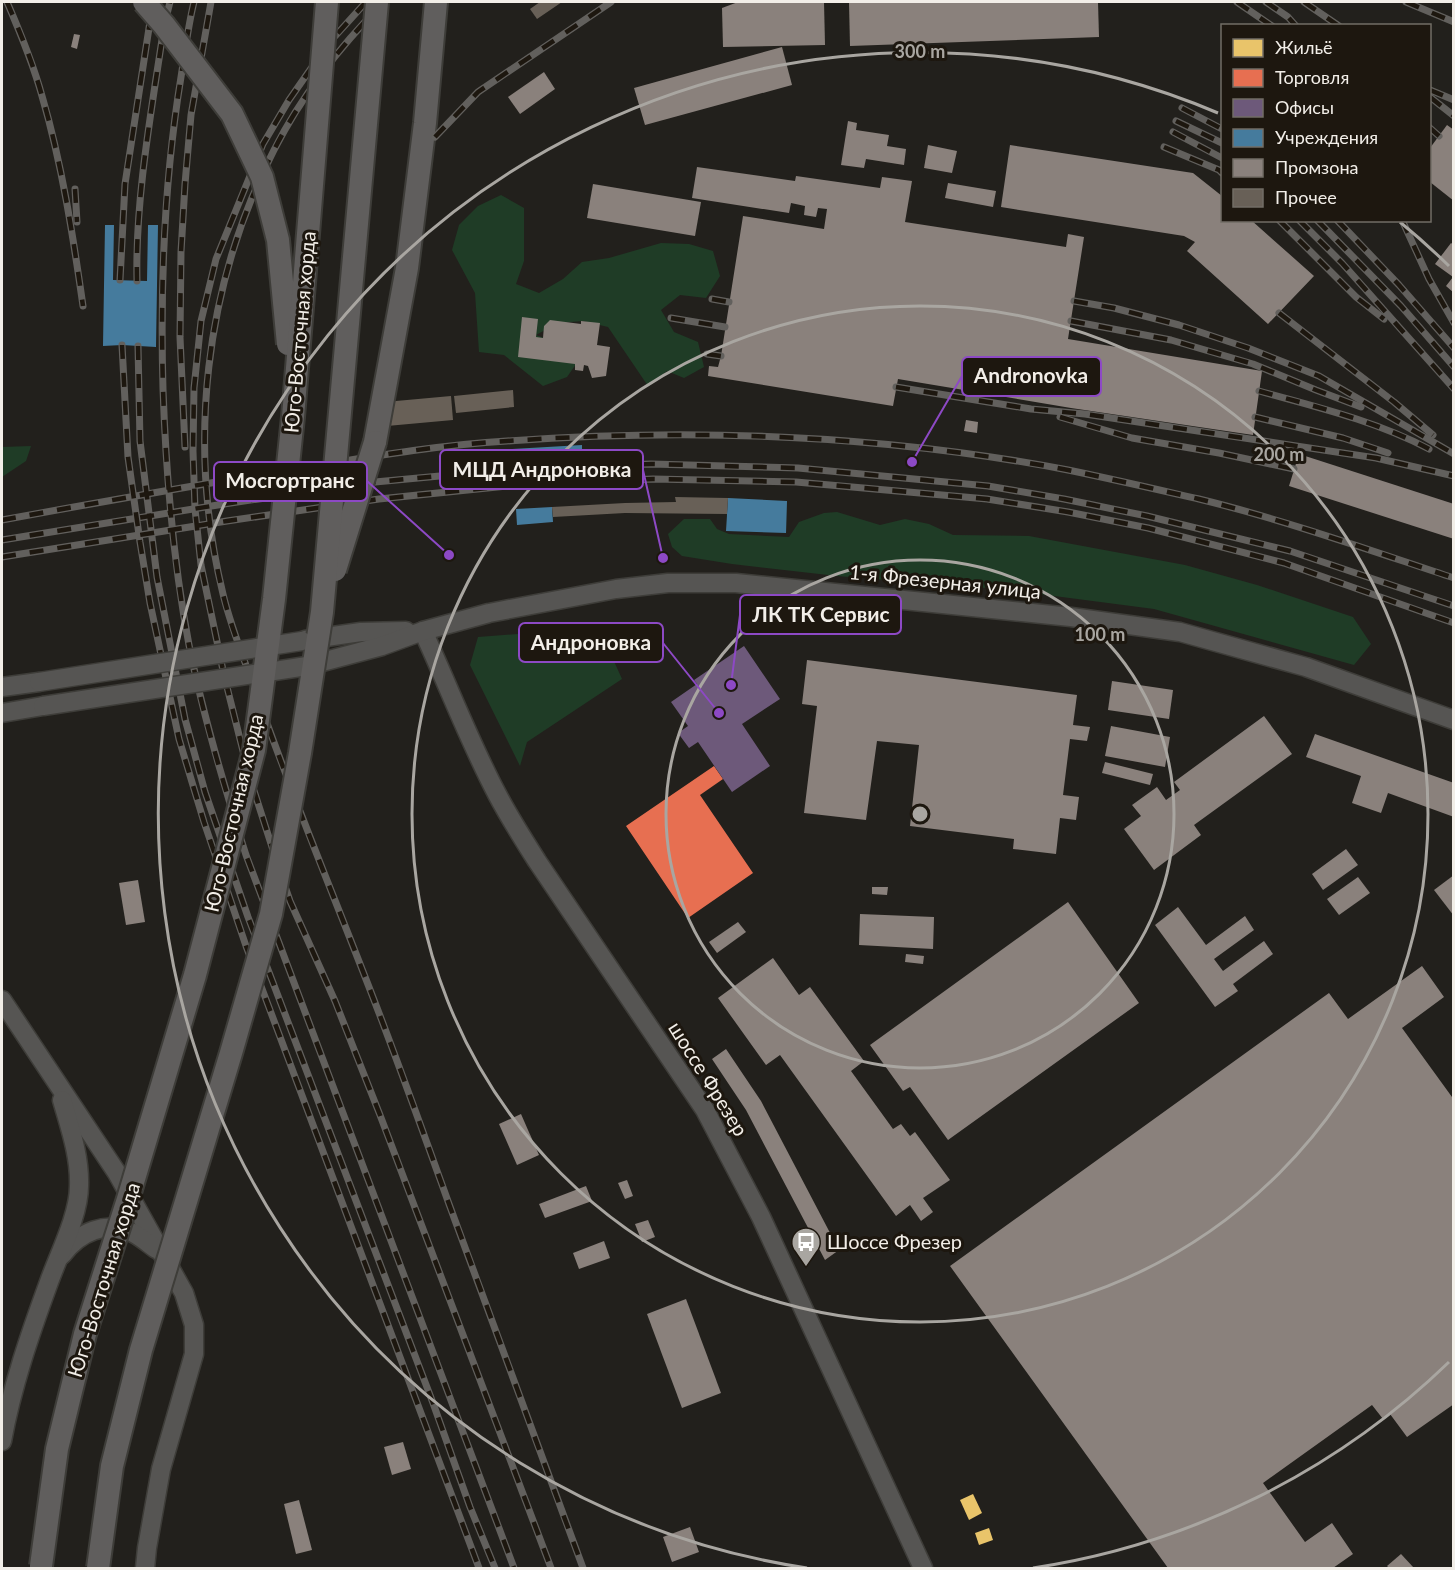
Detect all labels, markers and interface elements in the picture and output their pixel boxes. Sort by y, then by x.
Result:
legend [1221,24,1431,222]
text: Жильё [1275,36,1333,58]
text: 300 m [895,40,945,62]
text: Торговля [1275,66,1349,88]
text: Офисы [1275,96,1334,118]
text: Учреждения [1275,126,1378,148]
text: Промзона [1275,156,1358,178]
text: Прочее [1275,186,1337,208]
street label: Юго-Восточная хорда [278,230,320,434]
callout: Andronovka [962,357,1101,396]
text: Andronovka [973,362,1088,387]
text: 200 m [1254,443,1304,465]
callout: МЦД Андроновка [440,450,643,489]
text: МЦД Андроновка [453,456,631,481]
callout: Мосгортранс [214,462,367,501]
text: Мосгортранс [225,467,355,492]
street label: 1-я Фрезерная улица [848,559,1042,603]
callout: ЛК ТК Сервис [740,595,901,634]
text: ЛК ТК Сервис [751,601,890,626]
callout: Андроновка [519,623,663,662]
text: 100 m [1075,623,1125,645]
text: Андроновка [530,629,651,654]
street label: Юго-Восточная хорда [199,711,267,914]
centre of rings [910,804,930,824]
street label: шоссе Фрезер [664,1017,754,1140]
street label: Юго-Восточная хорда [62,1179,144,1380]
bus stop icon: Шоссе Фрезер [790,1226,822,1268]
place label: Шоссе Фрезер [827,1229,962,1253]

